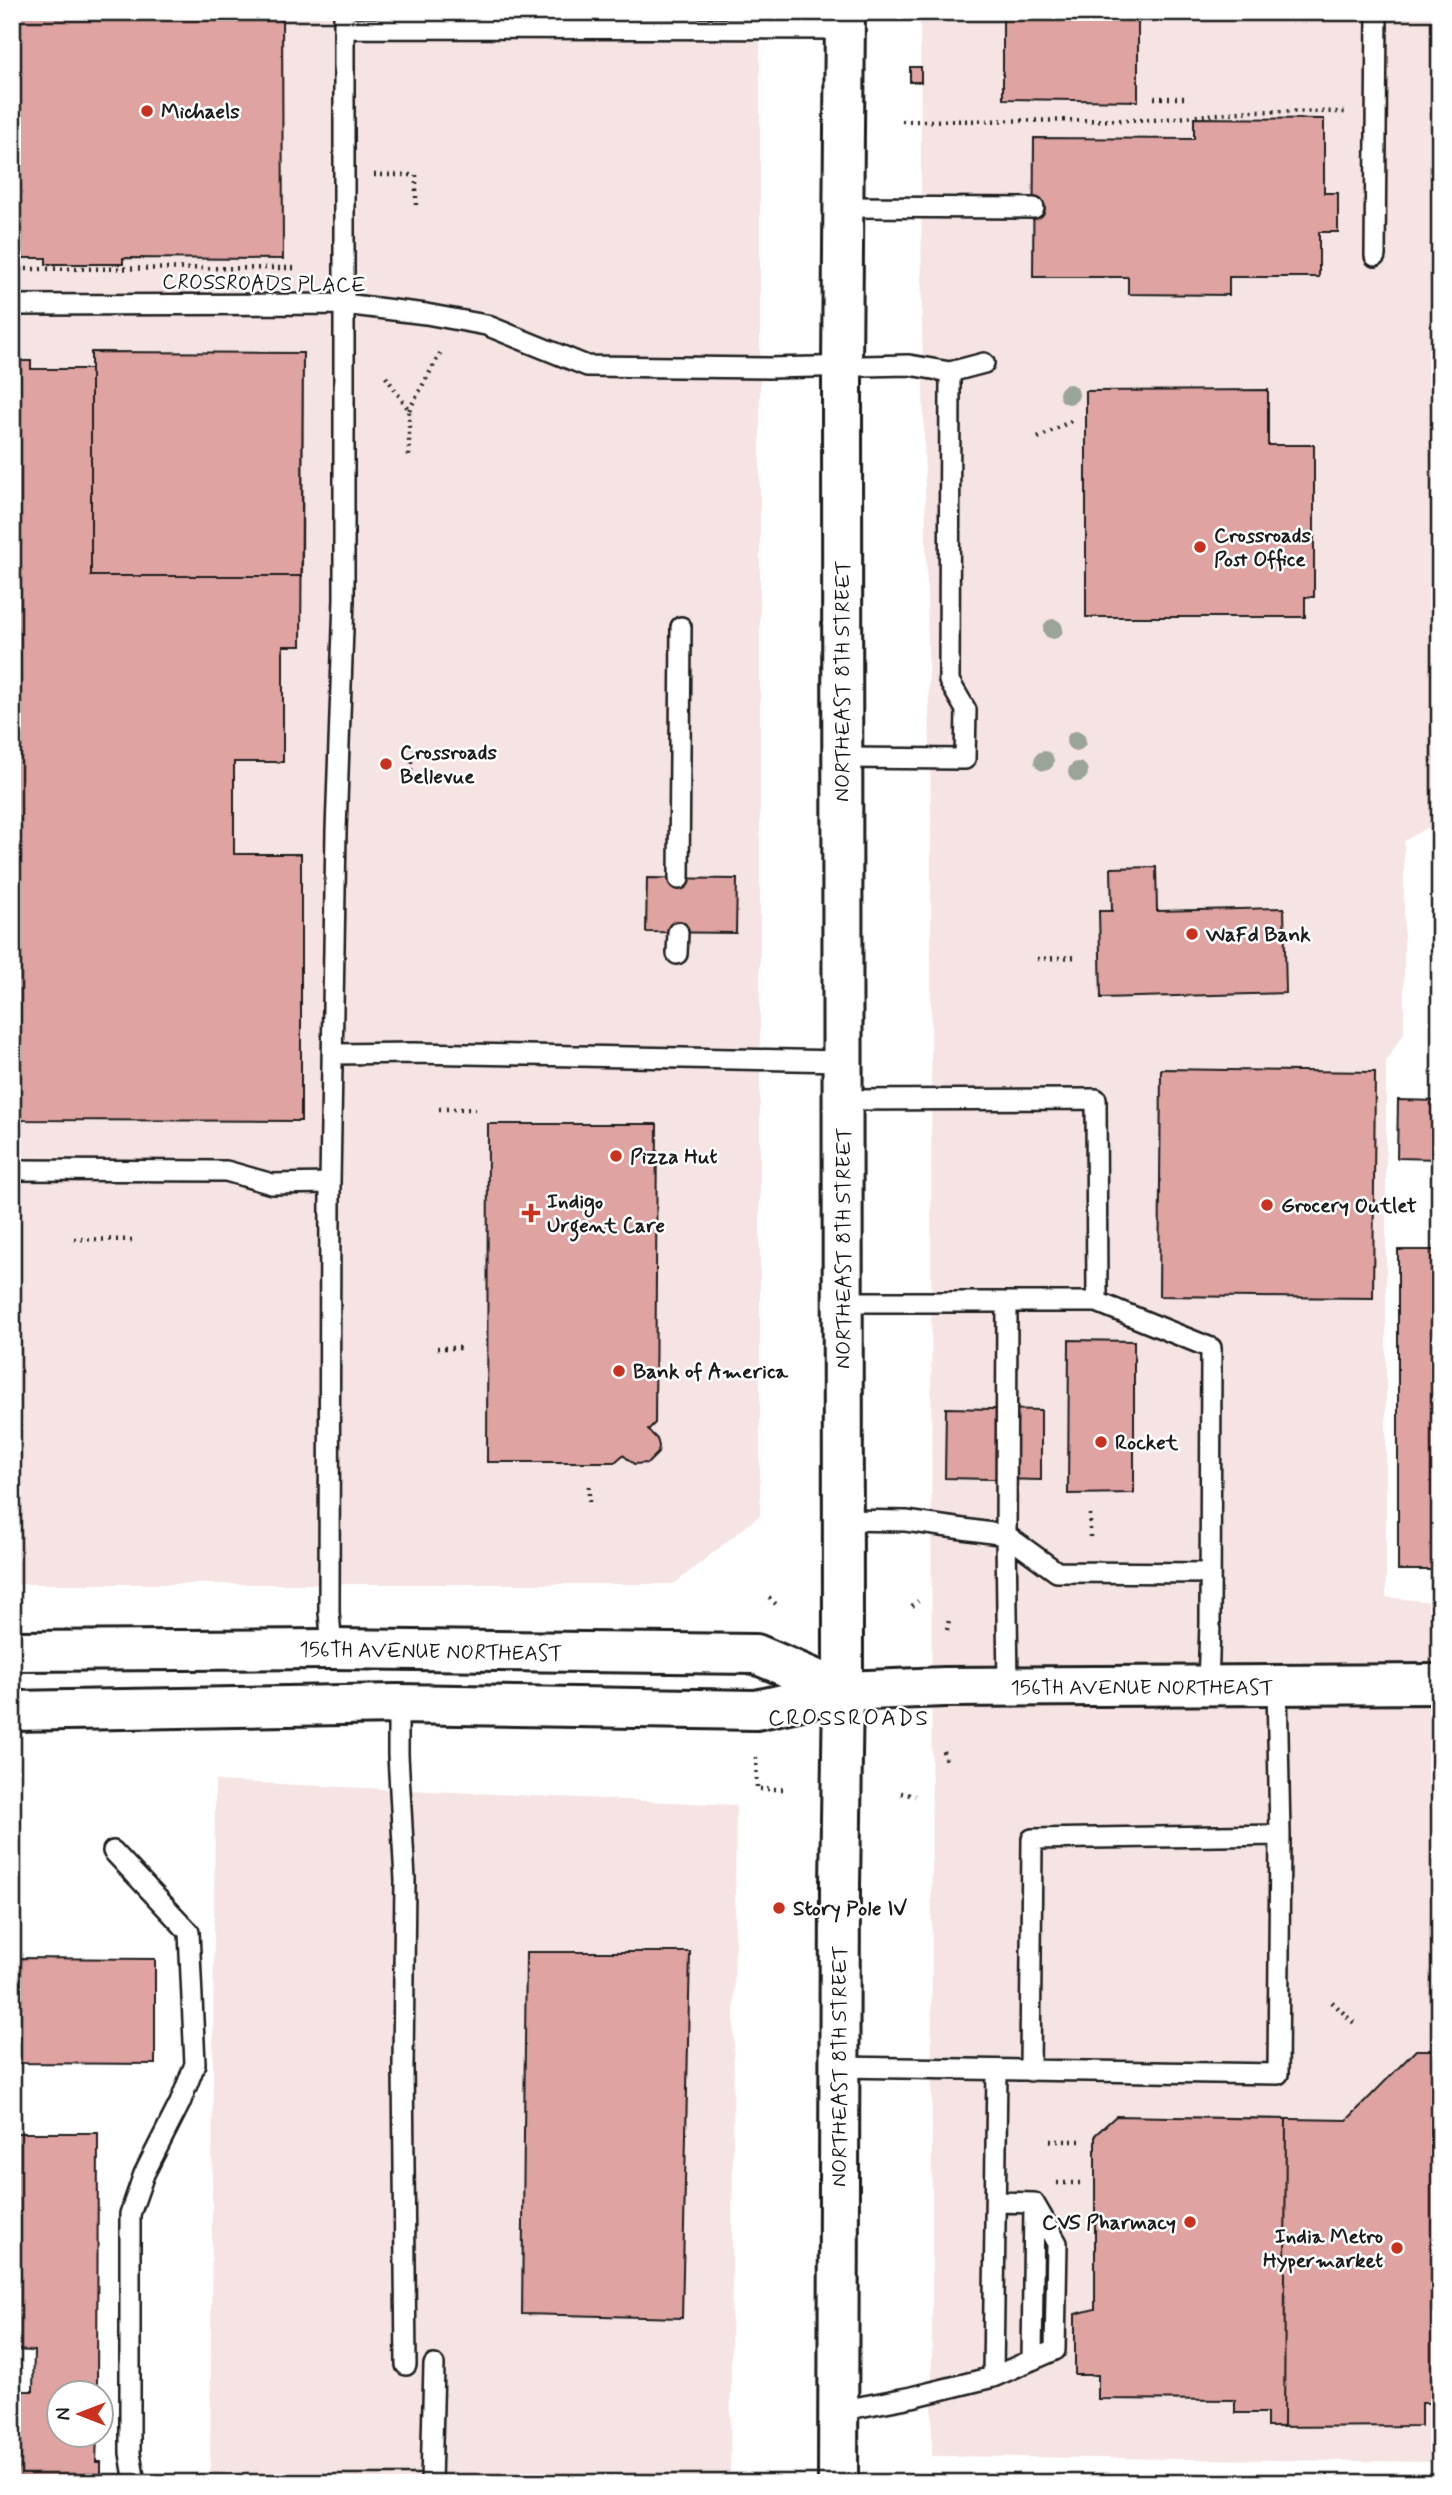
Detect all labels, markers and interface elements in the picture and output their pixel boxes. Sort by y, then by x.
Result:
place label: Michaels [161,98,240,126]
marker: Michaels [139,103,155,119]
street label: CROSSROADS PLACE [162,268,366,300]
place label: Crossroads Post Office [1214,522,1311,574]
marker: Crossroads Post Office [1192,539,1208,555]
street label: NORTHEAST 8TH STREET [829,560,857,802]
place label: Crossroads Bellevue [400,739,497,791]
marker: Crossroads Bellevue [378,756,394,772]
place label: WaFd Bank [1205,921,1311,949]
marker: WaFd Bank [1184,926,1200,942]
street label: NORTHEAST 8TH STREET [830,1127,858,1369]
place label: Pizza Hut [630,1143,717,1171]
marker: Pizza Hut [608,1148,624,1164]
place label: Indigo Urgent Care [547,1188,665,1242]
place label: Grocery Outlet [1281,1192,1417,1220]
marker: Grocery Outlet [1259,1197,1275,1213]
marker: Indigo Urgent Care [521,1203,541,1223]
place label: Bank of America [633,1358,789,1386]
marker: Bank of America [611,1363,627,1379]
place label: Rocket [1115,1429,1179,1457]
marker: Rocket [1093,1434,1109,1450]
street label: 156TH AVENUE NORTHEAST [299,1636,563,1668]
street label: 156TH AVENUE NORTHEAST [1010,1674,1274,1702]
district label: CROSSROADS [768,1704,930,1734]
place label: Story Pole IV [793,1895,907,1923]
marker: Story Pole IV [771,1900,787,1916]
street label: NORTHEAST 8TH STREET [826,1945,854,2187]
place label: CVS Pharmacy [1042,2209,1176,2237]
marker: CVS Pharmacy [1182,2214,1198,2230]
place label: India Metro Hypermarket [1263,2223,1383,2275]
marker: India Metro Hypermarket [1389,2240,1405,2256]
north arrow [46,2380,116,2450]
text: N [52,2408,77,2420]

